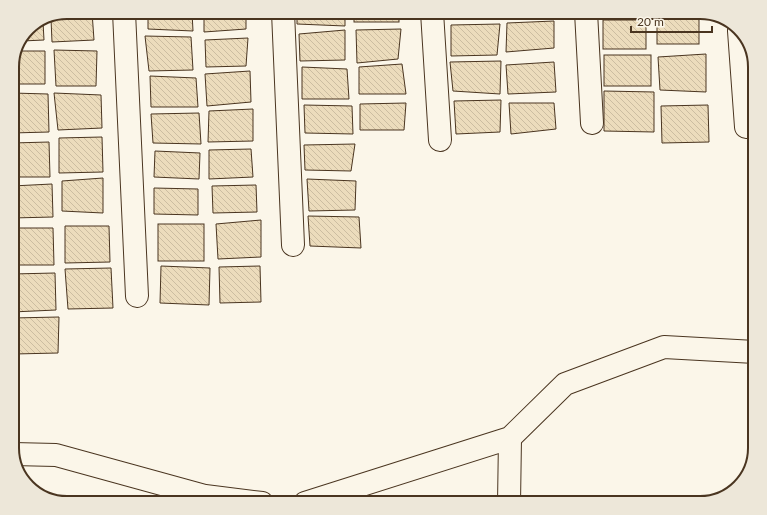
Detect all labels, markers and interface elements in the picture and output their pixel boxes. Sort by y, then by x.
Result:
scale bar [631,8,712,34]
text: 20 m [637,14,664,29]

